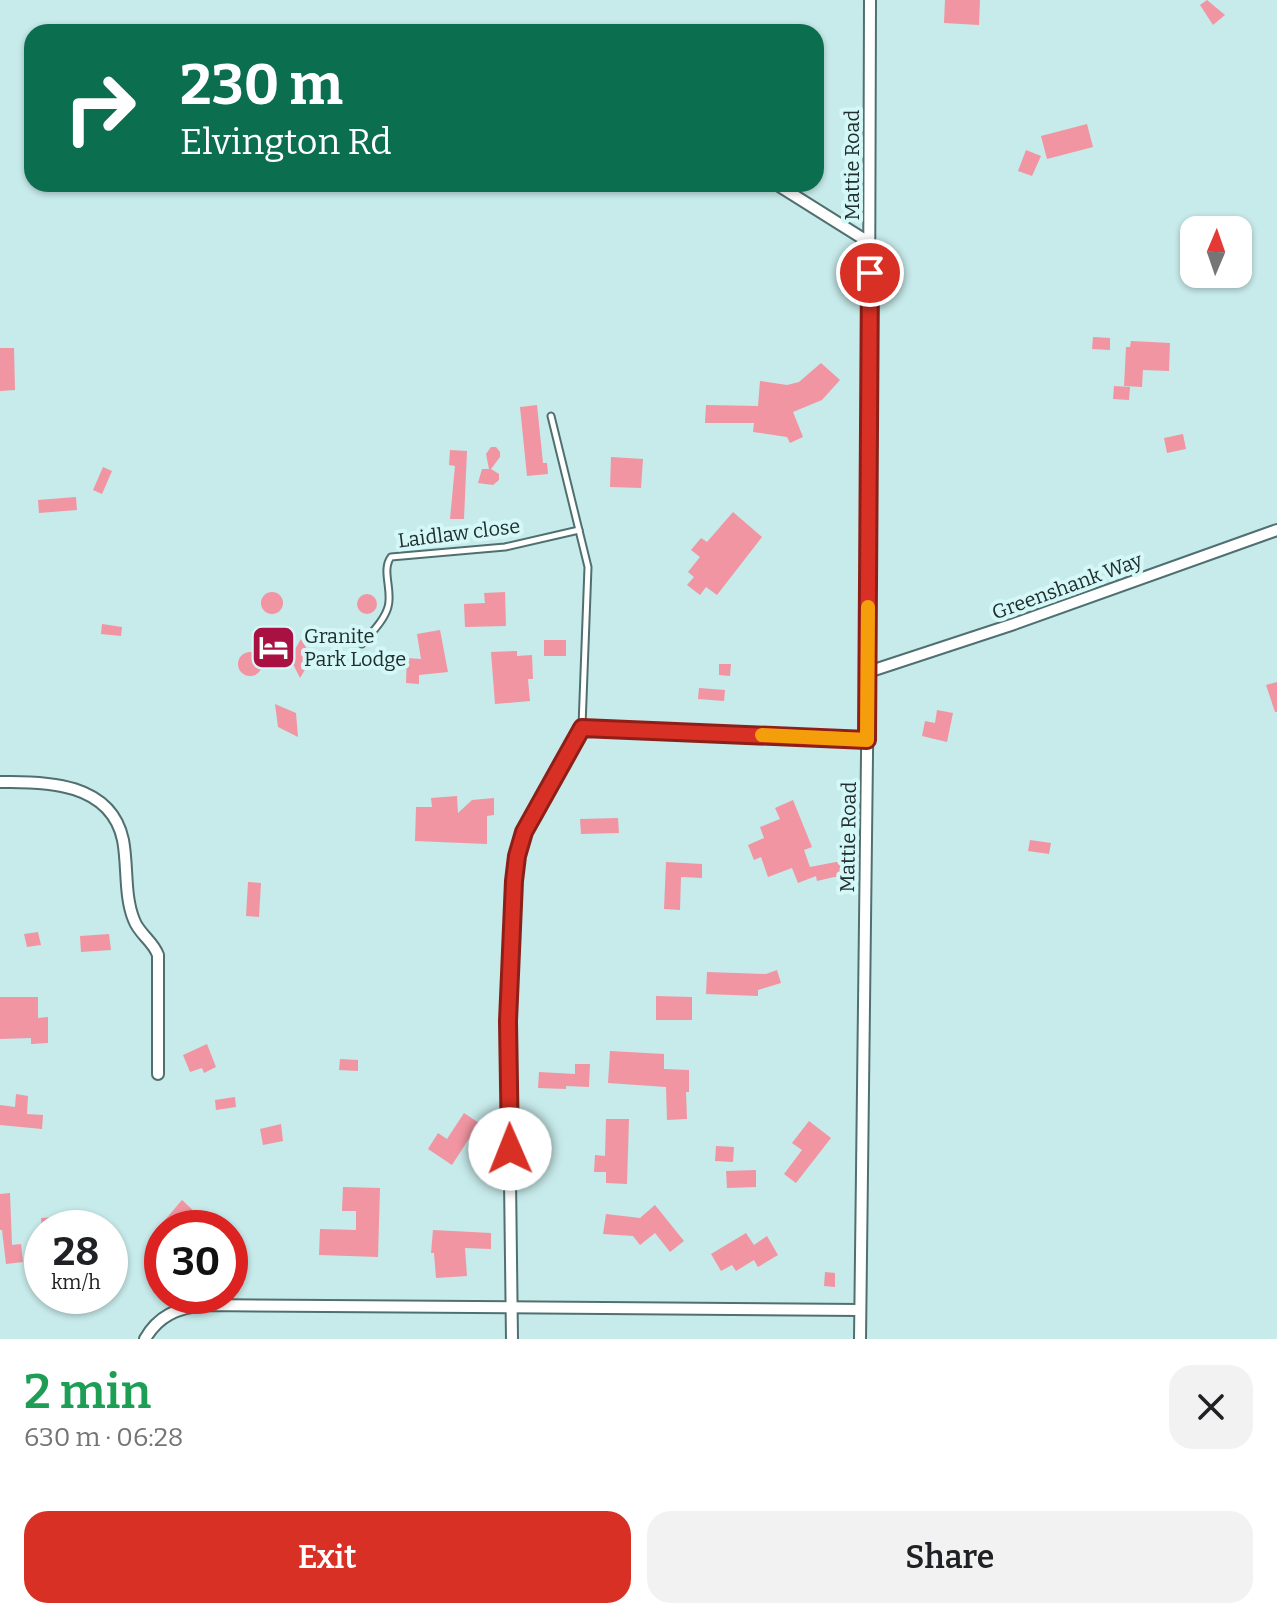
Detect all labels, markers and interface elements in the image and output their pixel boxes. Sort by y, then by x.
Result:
text: 230 m [180,52,343,119]
icon: right [48,56,152,160]
street label: Mattie Road [840,109,864,220]
text: Elvington Rd [180,120,392,164]
north arrow [1180,216,1252,288]
map controls [1180,216,1252,288]
pin [836,239,904,307]
icon: arrive [848,251,892,295]
street label: Laidlaw close [396,514,522,552]
street label: Greenshank Way [989,548,1146,624]
hotel icon: Granite Park Lodge [249,623,297,671]
place label: Granite Park Lodge [304,624,406,671]
street label: Mattie Road [835,781,861,893]
position arrow [468,1107,552,1191]
speed limit sign: 30 [144,1210,248,1314]
text: 28 [53,1228,99,1276]
text: km/h [51,1270,101,1294]
text: 2 min [24,1363,151,1421]
button: close [1169,1365,1253,1449]
text: 630 m · 06:28 [24,1422,183,1453]
button: Exit [24,1511,631,1603]
button: Share [647,1511,1253,1603]

